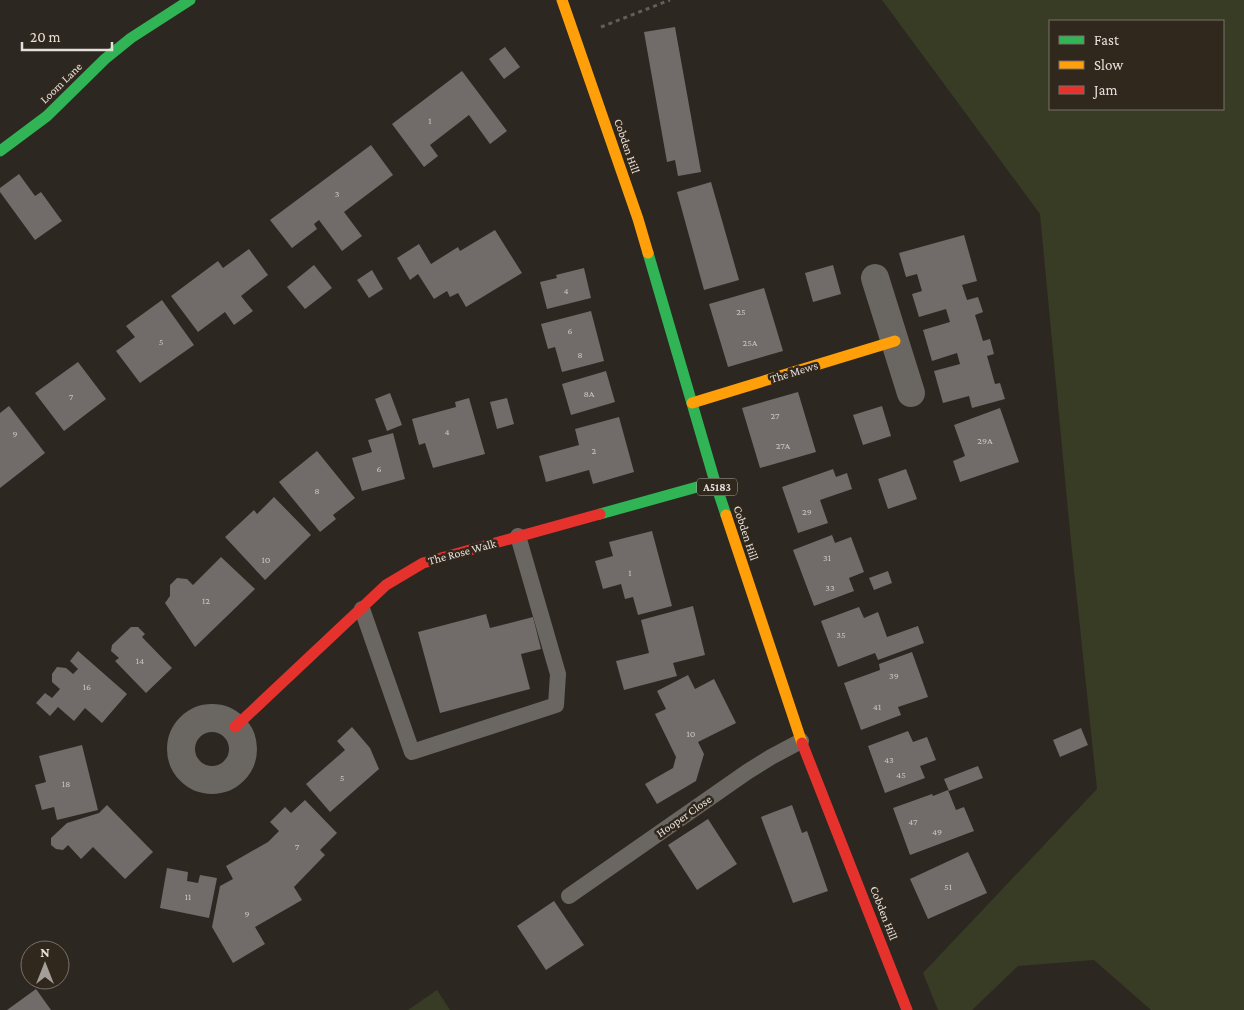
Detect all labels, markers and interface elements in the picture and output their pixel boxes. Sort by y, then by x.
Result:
scale bar [22,20,112,52]
legend [1049,20,1224,110]
text: 20 m [30,29,61,45]
text: Fast [1094,32,1120,48]
text: Slow [1094,57,1124,73]
street label: Loom Lane [37,60,85,106]
text: Jam [1092,82,1117,99]
house number: 1 [428,115,432,126]
street label: Cobden Hill [611,117,643,175]
house number: 3 [335,188,340,199]
house number: 4 [563,285,569,296]
house number: 25 [736,306,746,317]
house number: 6 [567,325,573,336]
house number: 5 [159,336,164,347]
house number: 25A [742,337,758,348]
house number: 8 [577,349,583,360]
street label: The Mews [768,358,820,386]
house number: 8A [583,388,595,399]
house number: 7 [69,391,74,402]
house number: 27 [770,410,780,421]
house number: 4 [444,426,450,437]
house number: 9 [12,428,18,439]
house number: 29A [977,435,993,446]
house number: 27A [776,440,791,451]
house number: 2 [592,445,597,456]
house number: 6 [376,463,382,474]
road number: A5183 [697,478,737,496]
house number: 8 [314,485,320,496]
street label: Cobden Hill [731,504,761,562]
house number: 29 [802,506,812,517]
street label: The Rose Walk [426,536,498,568]
house number: 31 [823,552,831,563]
house number: 10 [262,554,271,565]
house number: 1 [628,567,632,578]
house number: 33 [825,582,835,593]
house number: 12 [202,595,210,606]
house number: 35 [836,629,846,640]
house number: 14 [136,655,144,666]
house number: 39 [889,670,899,681]
house number: 16 [83,681,91,692]
house number: 41 [873,701,881,712]
house number: 10 [687,728,696,739]
house number: 43 [884,754,894,765]
house number: 45 [896,769,906,780]
house number: 5 [340,772,345,783]
house number: 18 [62,778,70,789]
street label: Hooper Close [654,792,714,840]
house number: 47 [908,816,918,827]
house number: 49 [932,826,942,837]
house number: 7 [295,841,300,852]
house number: 51 [944,881,952,892]
street label: Cobden Hill [867,884,901,942]
house number: 11 [185,891,191,902]
house number: 9 [244,908,250,919]
north arrow [20,940,70,990]
text: N [40,944,50,960]

